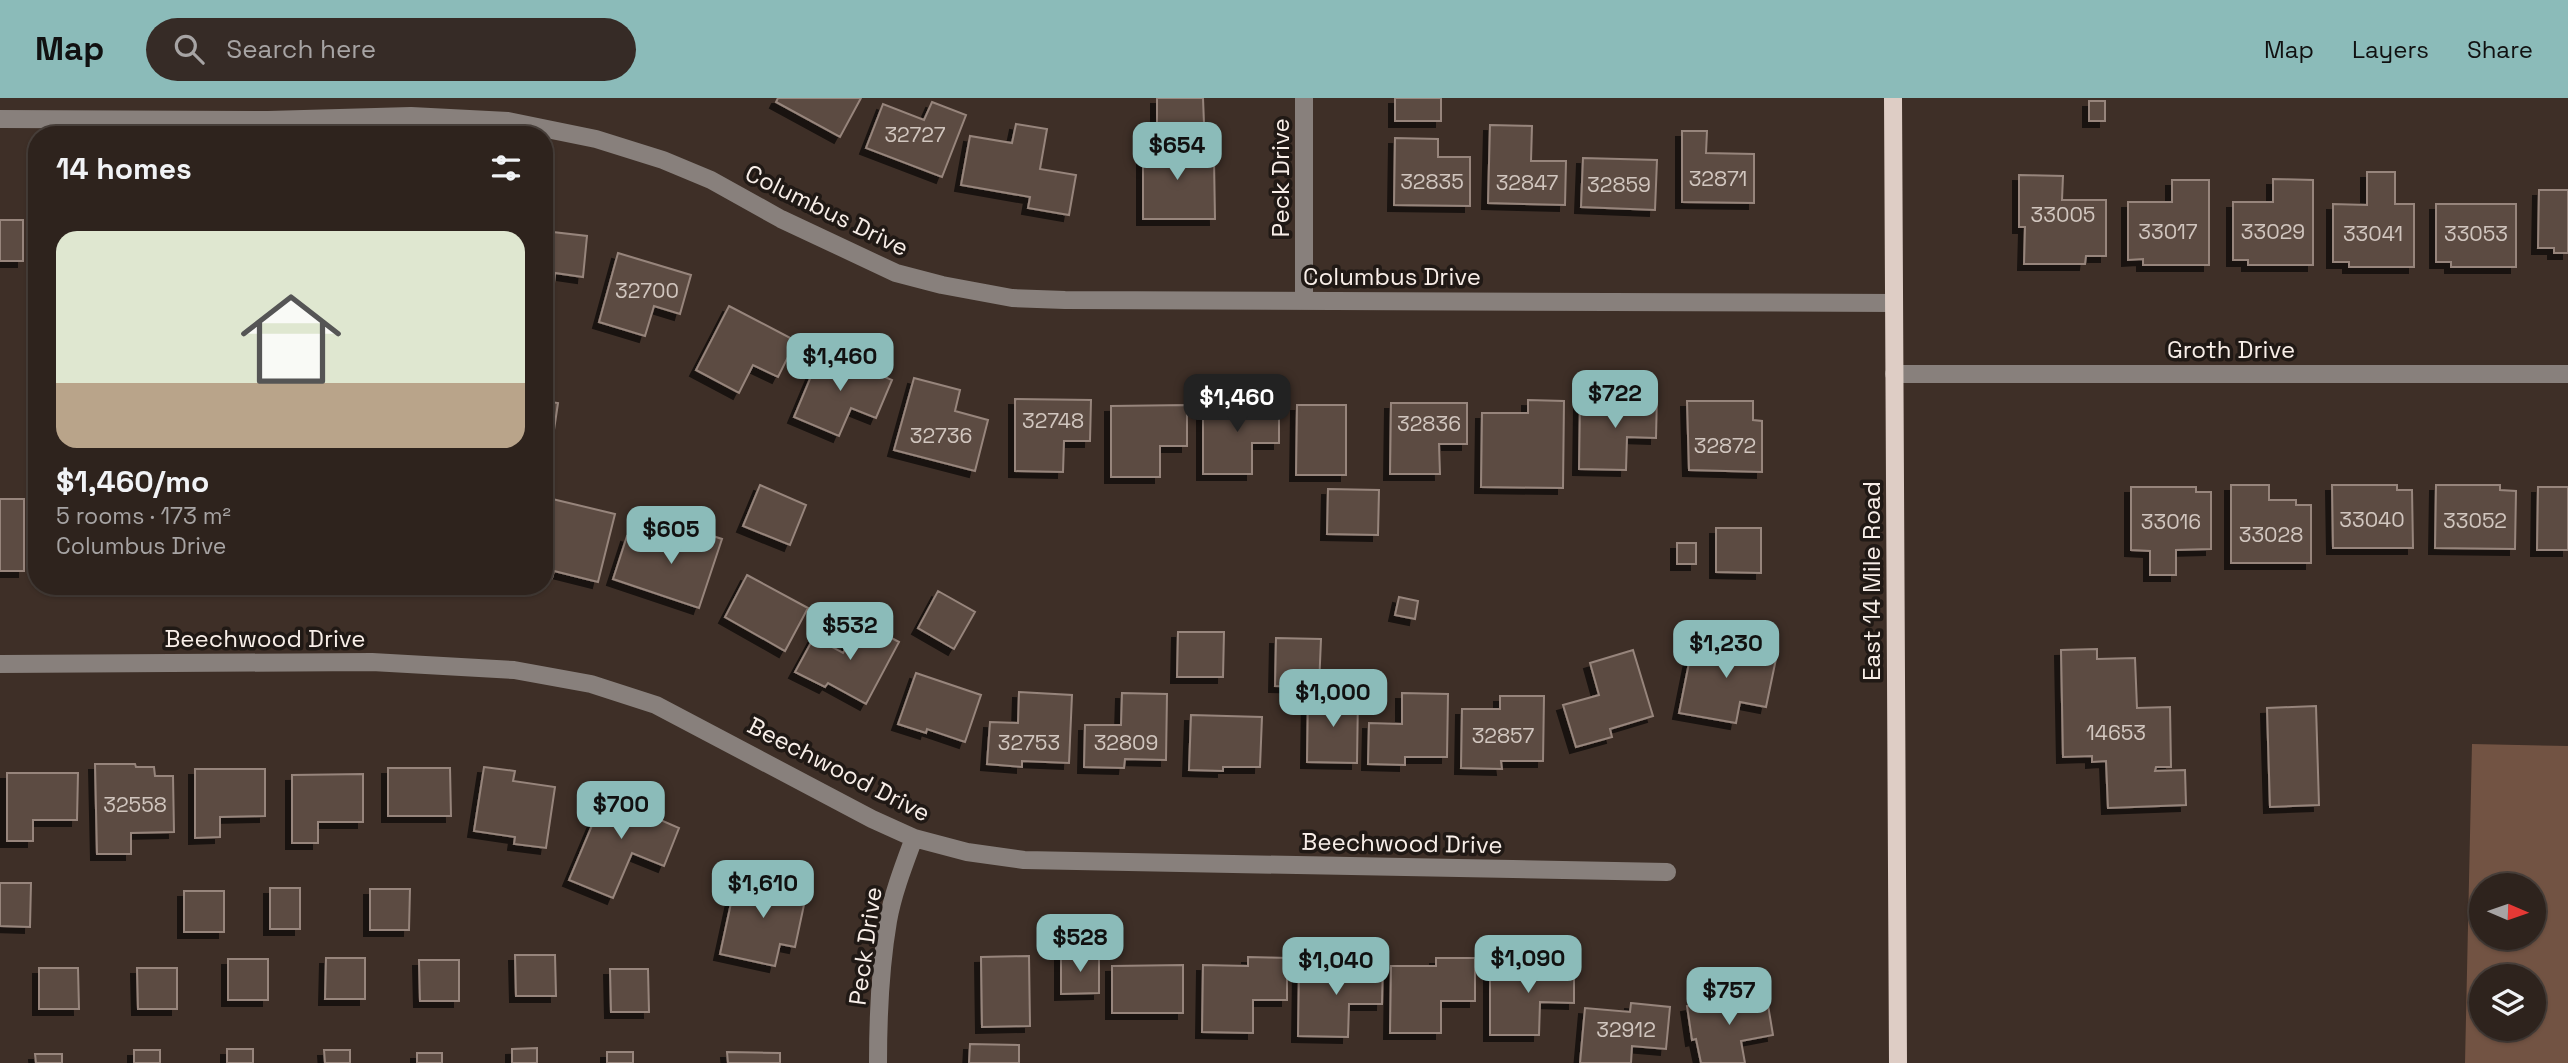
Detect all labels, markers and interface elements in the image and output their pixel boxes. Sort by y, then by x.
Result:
search box [146,18,636,81]
text: Map [35,28,104,70]
icon: search [170,30,208,68]
text: Search here [226,32,376,66]
text: Map [2264,34,2314,65]
text: Layers [2352,34,2429,65]
text: Share [2467,34,2533,65]
street label: Peck Drive [1265,118,1296,238]
house number: 32727 [884,121,946,148]
pin: $654 [1136,122,1218,182]
text: $654 [1149,130,1205,160]
text: 14 homes [56,149,192,188]
icon: filters [487,149,525,187]
street label: Columbus Drive [740,157,914,263]
house number: 32871 [1689,165,1747,192]
house number: 32835 [1400,168,1464,195]
house number: 32847 [1496,169,1559,196]
house number: 32859 [1587,171,1651,198]
house number: 33005 [2031,201,2095,228]
house number: 33017 [2138,218,2198,245]
house number: 33029 [2241,218,2305,245]
house number: 33041 [2343,220,2403,247]
house number: 33053 [2444,220,2508,247]
street label: Columbus Drive [1303,261,1481,292]
icon: home [228,276,354,402]
house number: 32700 [615,277,679,304]
pin: $1,460 [783,334,897,393]
street label: Groth Drive [2167,334,2295,365]
text: $1,460 [803,341,877,371]
pin: $722 [1574,370,1656,430]
pin: $1,460 [1180,374,1294,434]
text: $722 [1588,378,1642,408]
text: $1,460 [1200,382,1274,412]
house number: 32748 [1022,407,1084,434]
house number: 32836 [1397,410,1461,437]
house number: 32736 [910,422,972,449]
house number: 32872 [1694,432,1756,459]
text: $1,460/mo [56,462,209,501]
street label: East 14 Mile Road [1856,481,1887,681]
text: 5 rooms · 173 m² [56,501,231,531]
pin: $605 [630,506,712,566]
house number: 33040 [2339,506,2405,533]
house number: 33052 [2443,507,2507,534]
house number: 33016 [2141,508,2201,535]
text: $605 [643,514,699,544]
house number: 33028 [2239,521,2303,548]
text: Columbus Drive [56,531,227,561]
pin: $532 [809,602,891,662]
text: $532 [822,610,878,640]
pin: $1,230 [1669,620,1783,680]
street label: Beechwood Drive [165,623,366,654]
text: $1,230 [1689,628,1763,658]
pin: $1,000 [1276,670,1390,729]
text: $1,000 [1295,677,1371,707]
street label: Beechwood Drive [742,710,936,828]
house number: 14653 [2086,719,2146,746]
house number: 32857 [1472,722,1534,749]
house number: 32753 [998,729,1060,756]
house number: 32809 [1094,729,1158,756]
pin: $700 [580,782,662,841]
text: $700 [593,789,649,819]
house number: 32558 [103,791,167,818]
street label: Beechwood Drive [1301,826,1503,860]
pin: $1,610 [706,860,820,920]
text: $1,610 [728,868,798,898]
north arrow [2469,873,2546,950]
map controls [2469,873,2546,1041]
street label: Peck Drive [841,885,889,1007]
pin: $528 [1039,914,1121,974]
text: $528 [1052,922,1108,952]
pin: $1,090 [1471,936,1585,995]
pin: $1,040 [1279,937,1393,997]
text: $1,090 [1491,943,1565,973]
text: $1,040 [1298,945,1374,975]
button: layers [2469,964,2546,1041]
pin: $757 [1688,968,1770,1027]
text: $757 [1703,975,1755,1005]
house number: 32912 [1596,1016,1656,1043]

